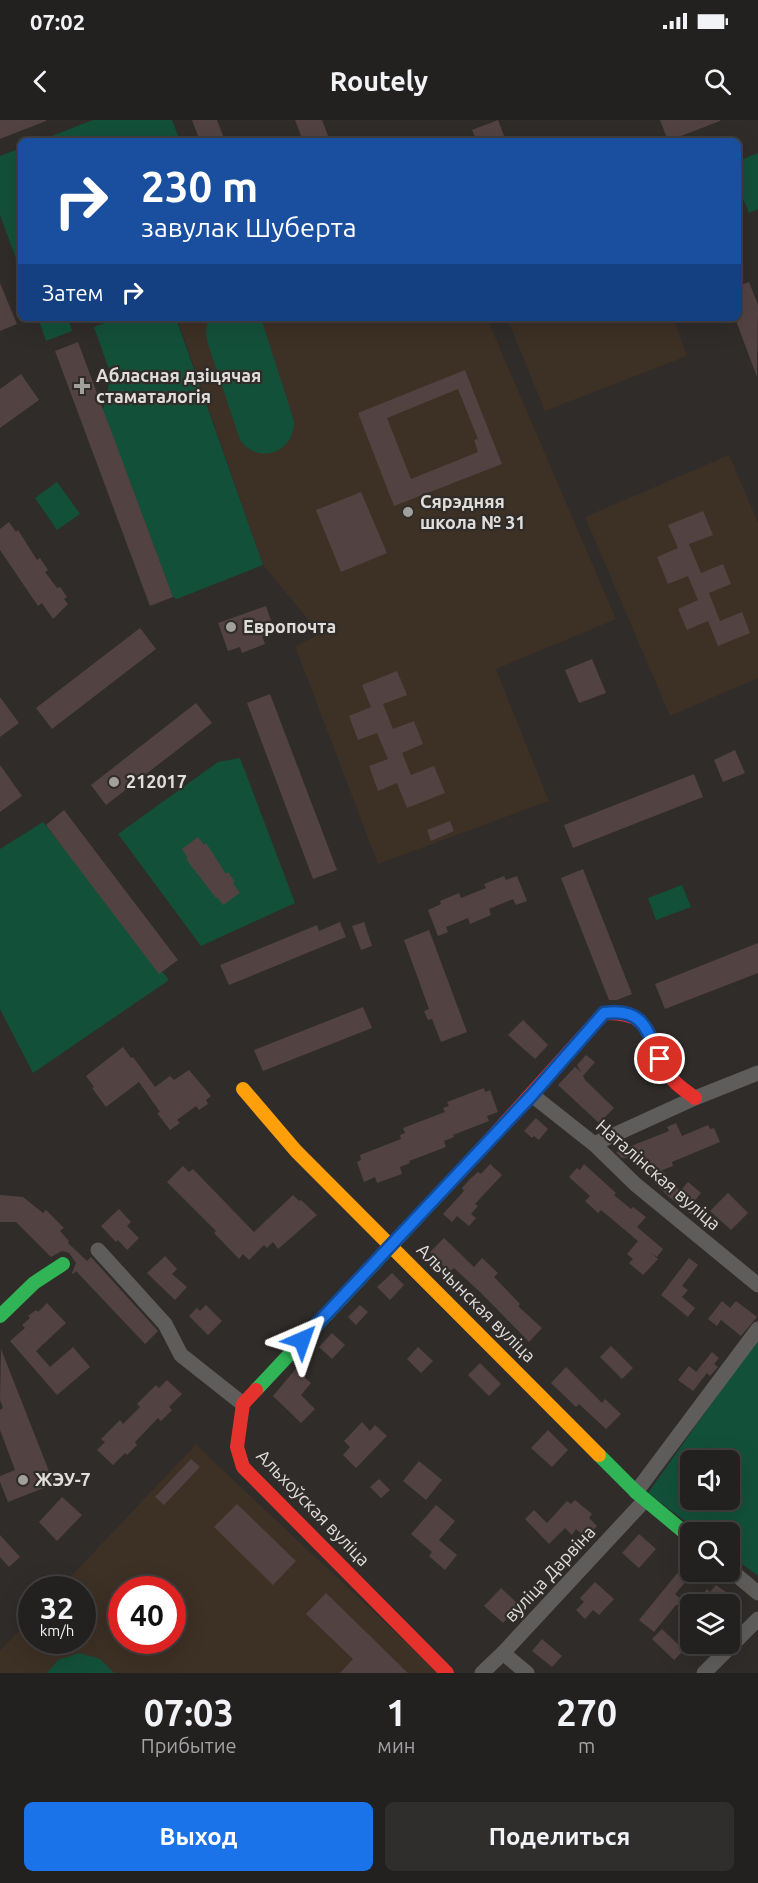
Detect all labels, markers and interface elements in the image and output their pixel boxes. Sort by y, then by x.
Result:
text: 07:02 [30,9,85,34]
icon: back [24,65,57,98]
icon: search [701,65,734,98]
text: Routely [330,66,428,96]
icon: right [42,162,120,240]
text: 230 m [141,163,258,210]
text: завулак Шуберта [141,212,357,242]
icon: right [116,276,149,309]
text: Затем [42,280,104,305]
place label: Абласная дзіцячая стаматалогія [96,365,261,406]
marker: Абласная дзіцячая стаматалогія [73,377,91,395]
place label: Сярэдняя школа № 31 [420,491,526,532]
marker: Сярэдняя школа № 31 [401,505,415,519]
place label: Европочта [243,616,336,636]
marker: Европочта [224,620,238,634]
place label: 212017 [126,771,187,791]
marker: 212017 [107,775,121,789]
pin [634,1033,685,1084]
icon: arrive [643,1042,676,1075]
street label: Наталінская вуліца [592,1115,725,1234]
street label: Альчынская вуліца [413,1239,540,1366]
position arrow [270,1308,334,1372]
street label: Альхоўская вуліца [253,1445,374,1570]
map controls [680,1450,740,1654]
button: sound [680,1450,740,1510]
place label: ЖЭУ-7 [35,1469,91,1489]
marker: ЖЭУ-7 [16,1473,30,1487]
street label: вуліца Дарвіна [500,1521,599,1625]
button: search [680,1522,740,1582]
speed limit sign: 40 [108,1576,186,1654]
text: 32 [40,1591,74,1625]
button: layers [680,1594,740,1654]
text: km/h [40,1622,74,1639]
text: 07:03 [144,1692,234,1733]
text: 1 [386,1692,407,1733]
text: 270 [556,1692,617,1733]
text: Прибытие [141,1734,237,1757]
text: мин [377,1734,415,1757]
text: m [578,1734,595,1757]
button: Выход [24,1802,373,1871]
button: Поделиться [385,1802,734,1871]

